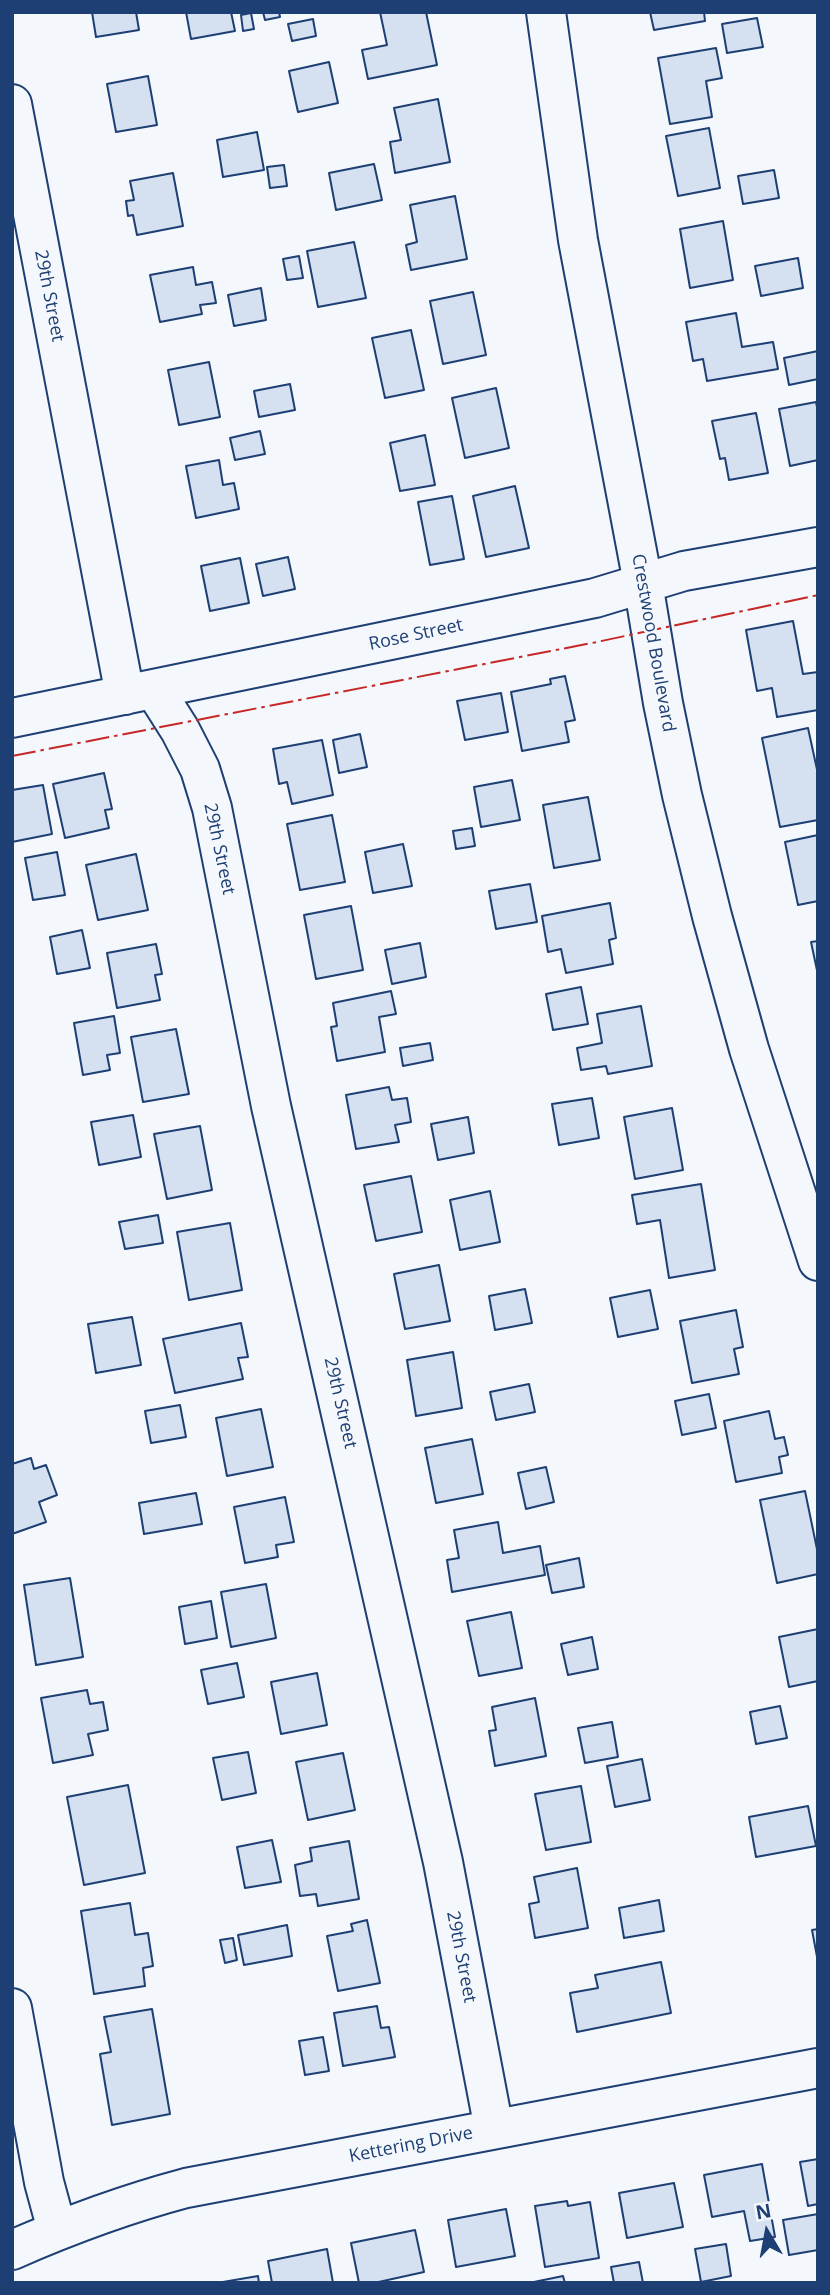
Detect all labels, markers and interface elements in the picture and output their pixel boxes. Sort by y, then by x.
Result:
street label: 29th Street [30,248,68,344]
street label: Crestwood Boulevard [627,552,679,734]
street label: Rose Street [367,615,465,655]
street label: 29th Street [199,801,239,897]
street label: 29th Street [319,1355,361,1451]
street label: 29th Street [442,1909,480,2005]
street label: Kettering Drive [347,2122,475,2168]
north arrow [732,2197,802,2267]
text: N [753,2197,773,2225]

